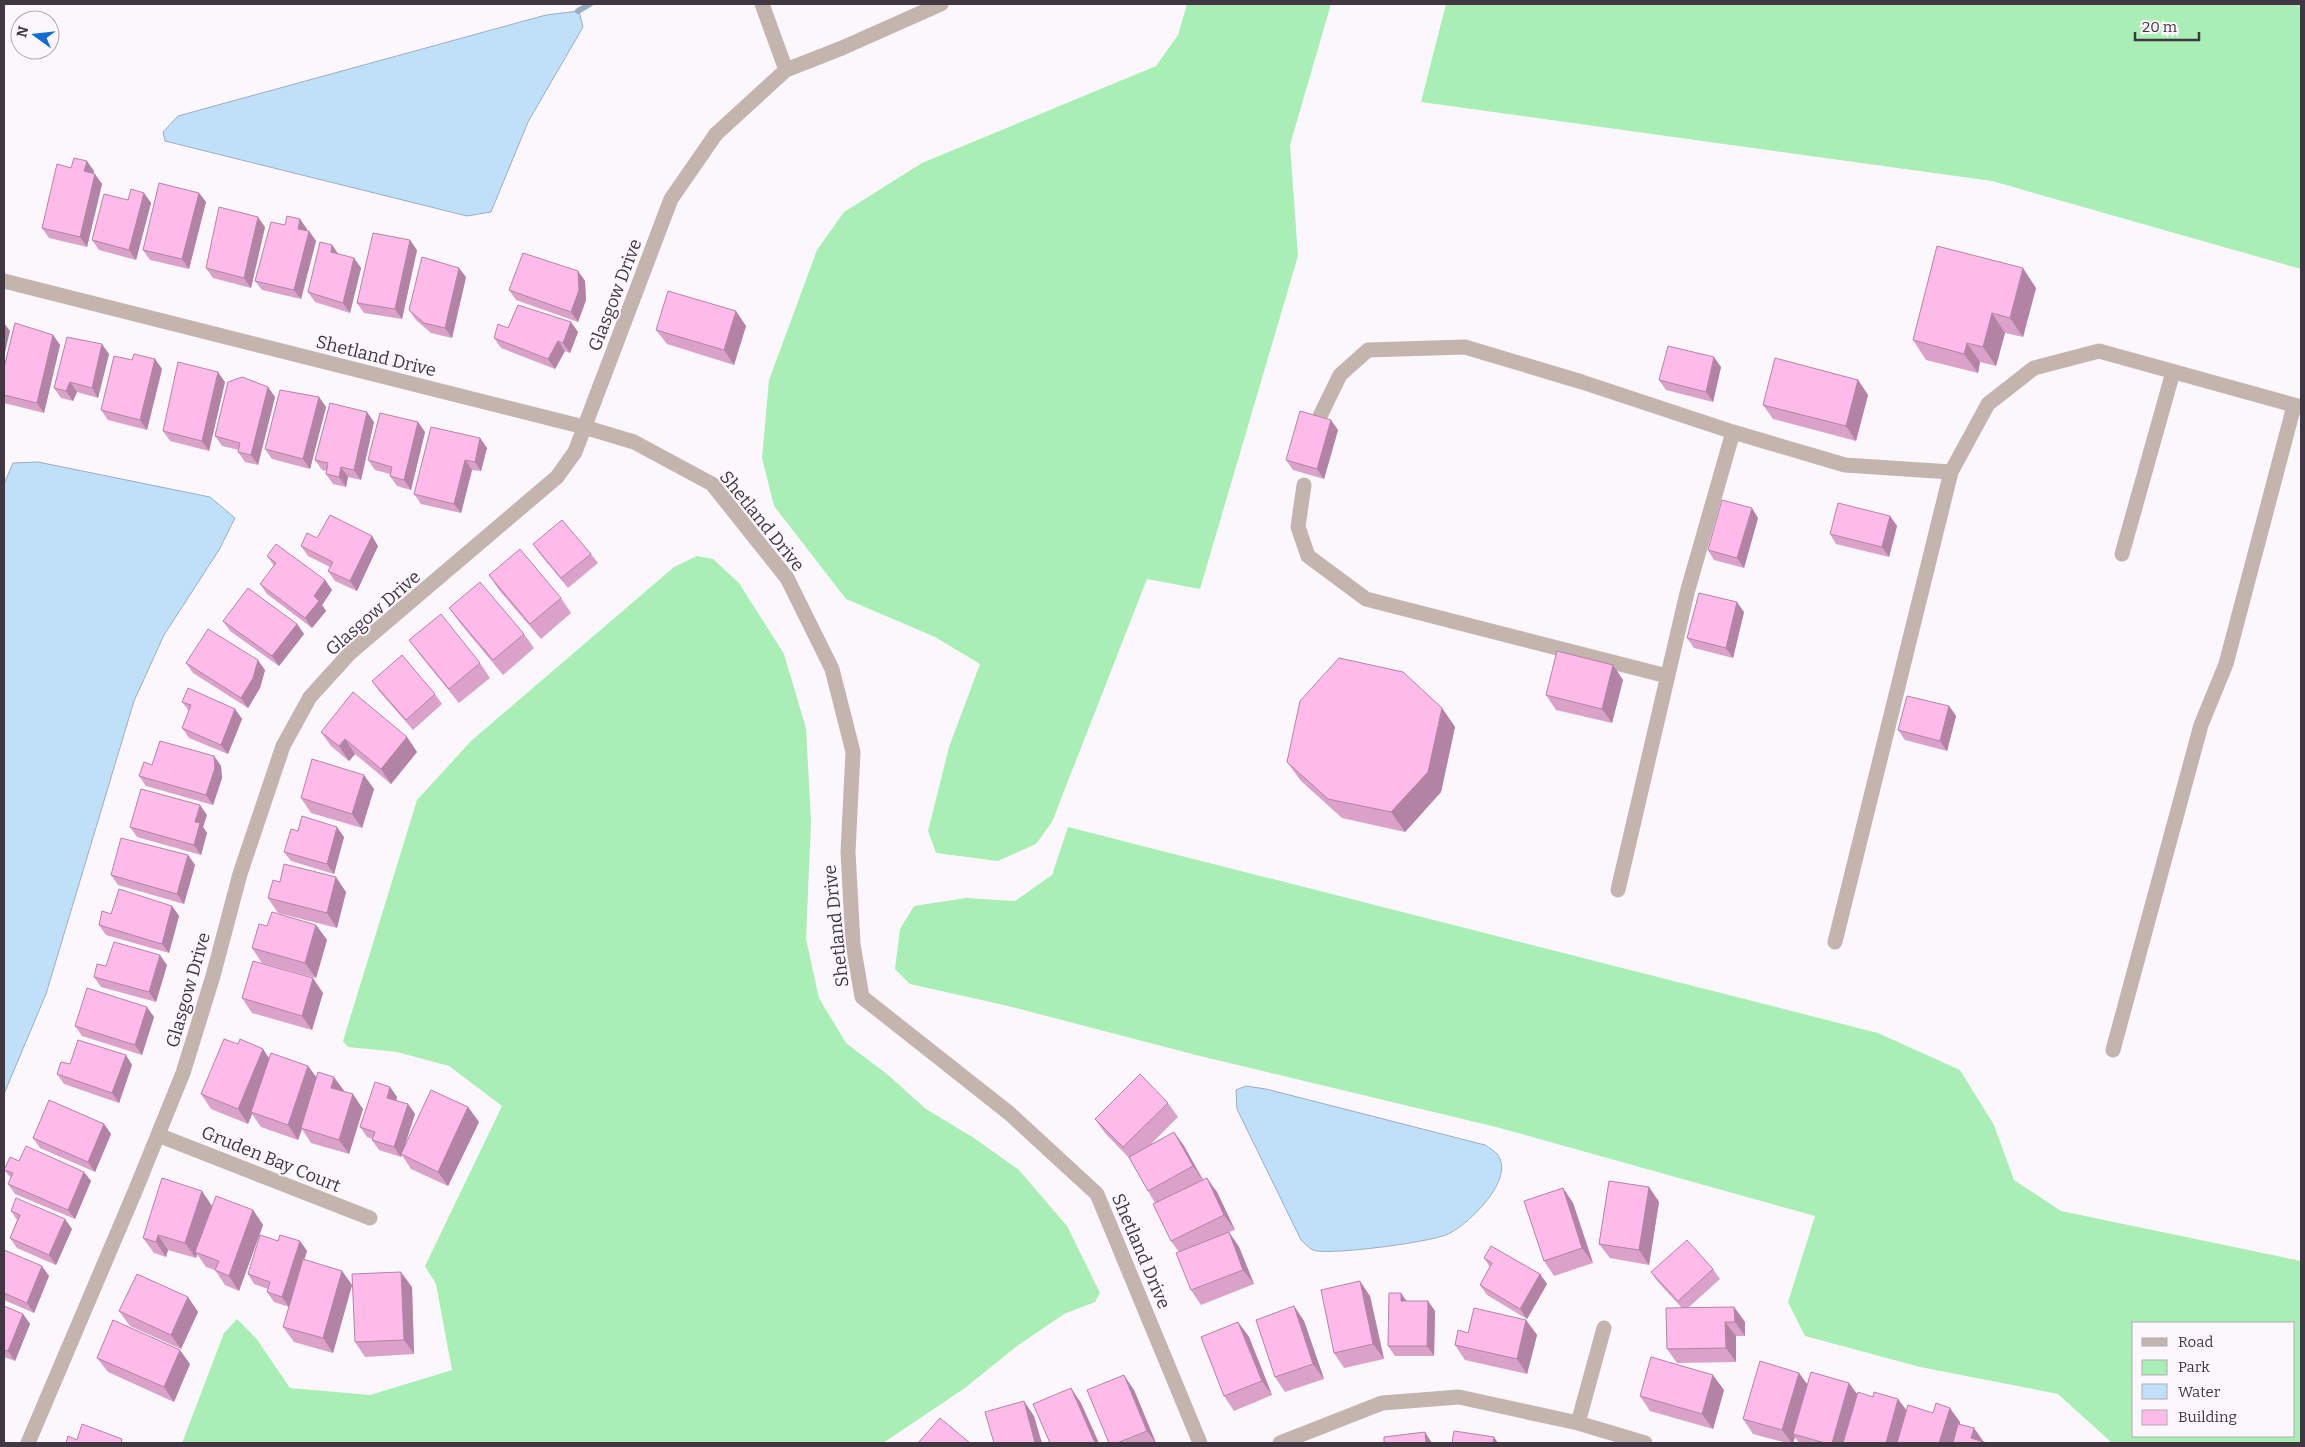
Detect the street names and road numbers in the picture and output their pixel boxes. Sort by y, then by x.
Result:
street label: Glasgow Drive [583,236,647,354]
street label: Shetland Drive [314,330,438,382]
street label: Shetland Drive [715,466,809,576]
street label: Glasgow Drive [321,566,425,660]
street label: Shetland Drive [819,864,853,988]
street label: Glasgow Drive [161,930,215,1050]
street label: Gruden Bay Court [198,1121,344,1197]
street label: Shetland Drive [1107,1190,1175,1312]

